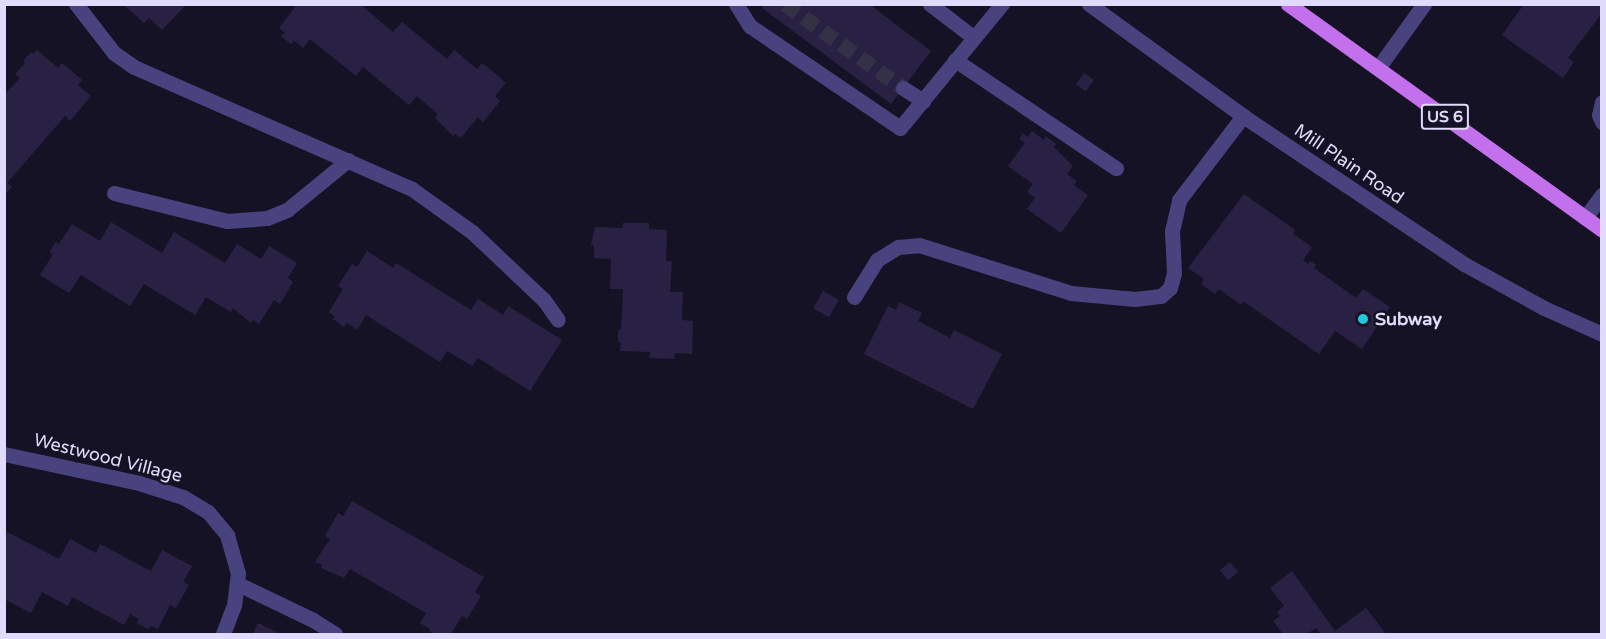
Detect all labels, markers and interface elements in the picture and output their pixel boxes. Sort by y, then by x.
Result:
road number: US 6 [1420,104,1470,130]
street label: Mill Plain Road [1290,119,1408,209]
place label: Subway [1375,308,1442,330]
marker: Subway [1356,312,1370,326]
street label: Westwood Village [31,429,185,487]

